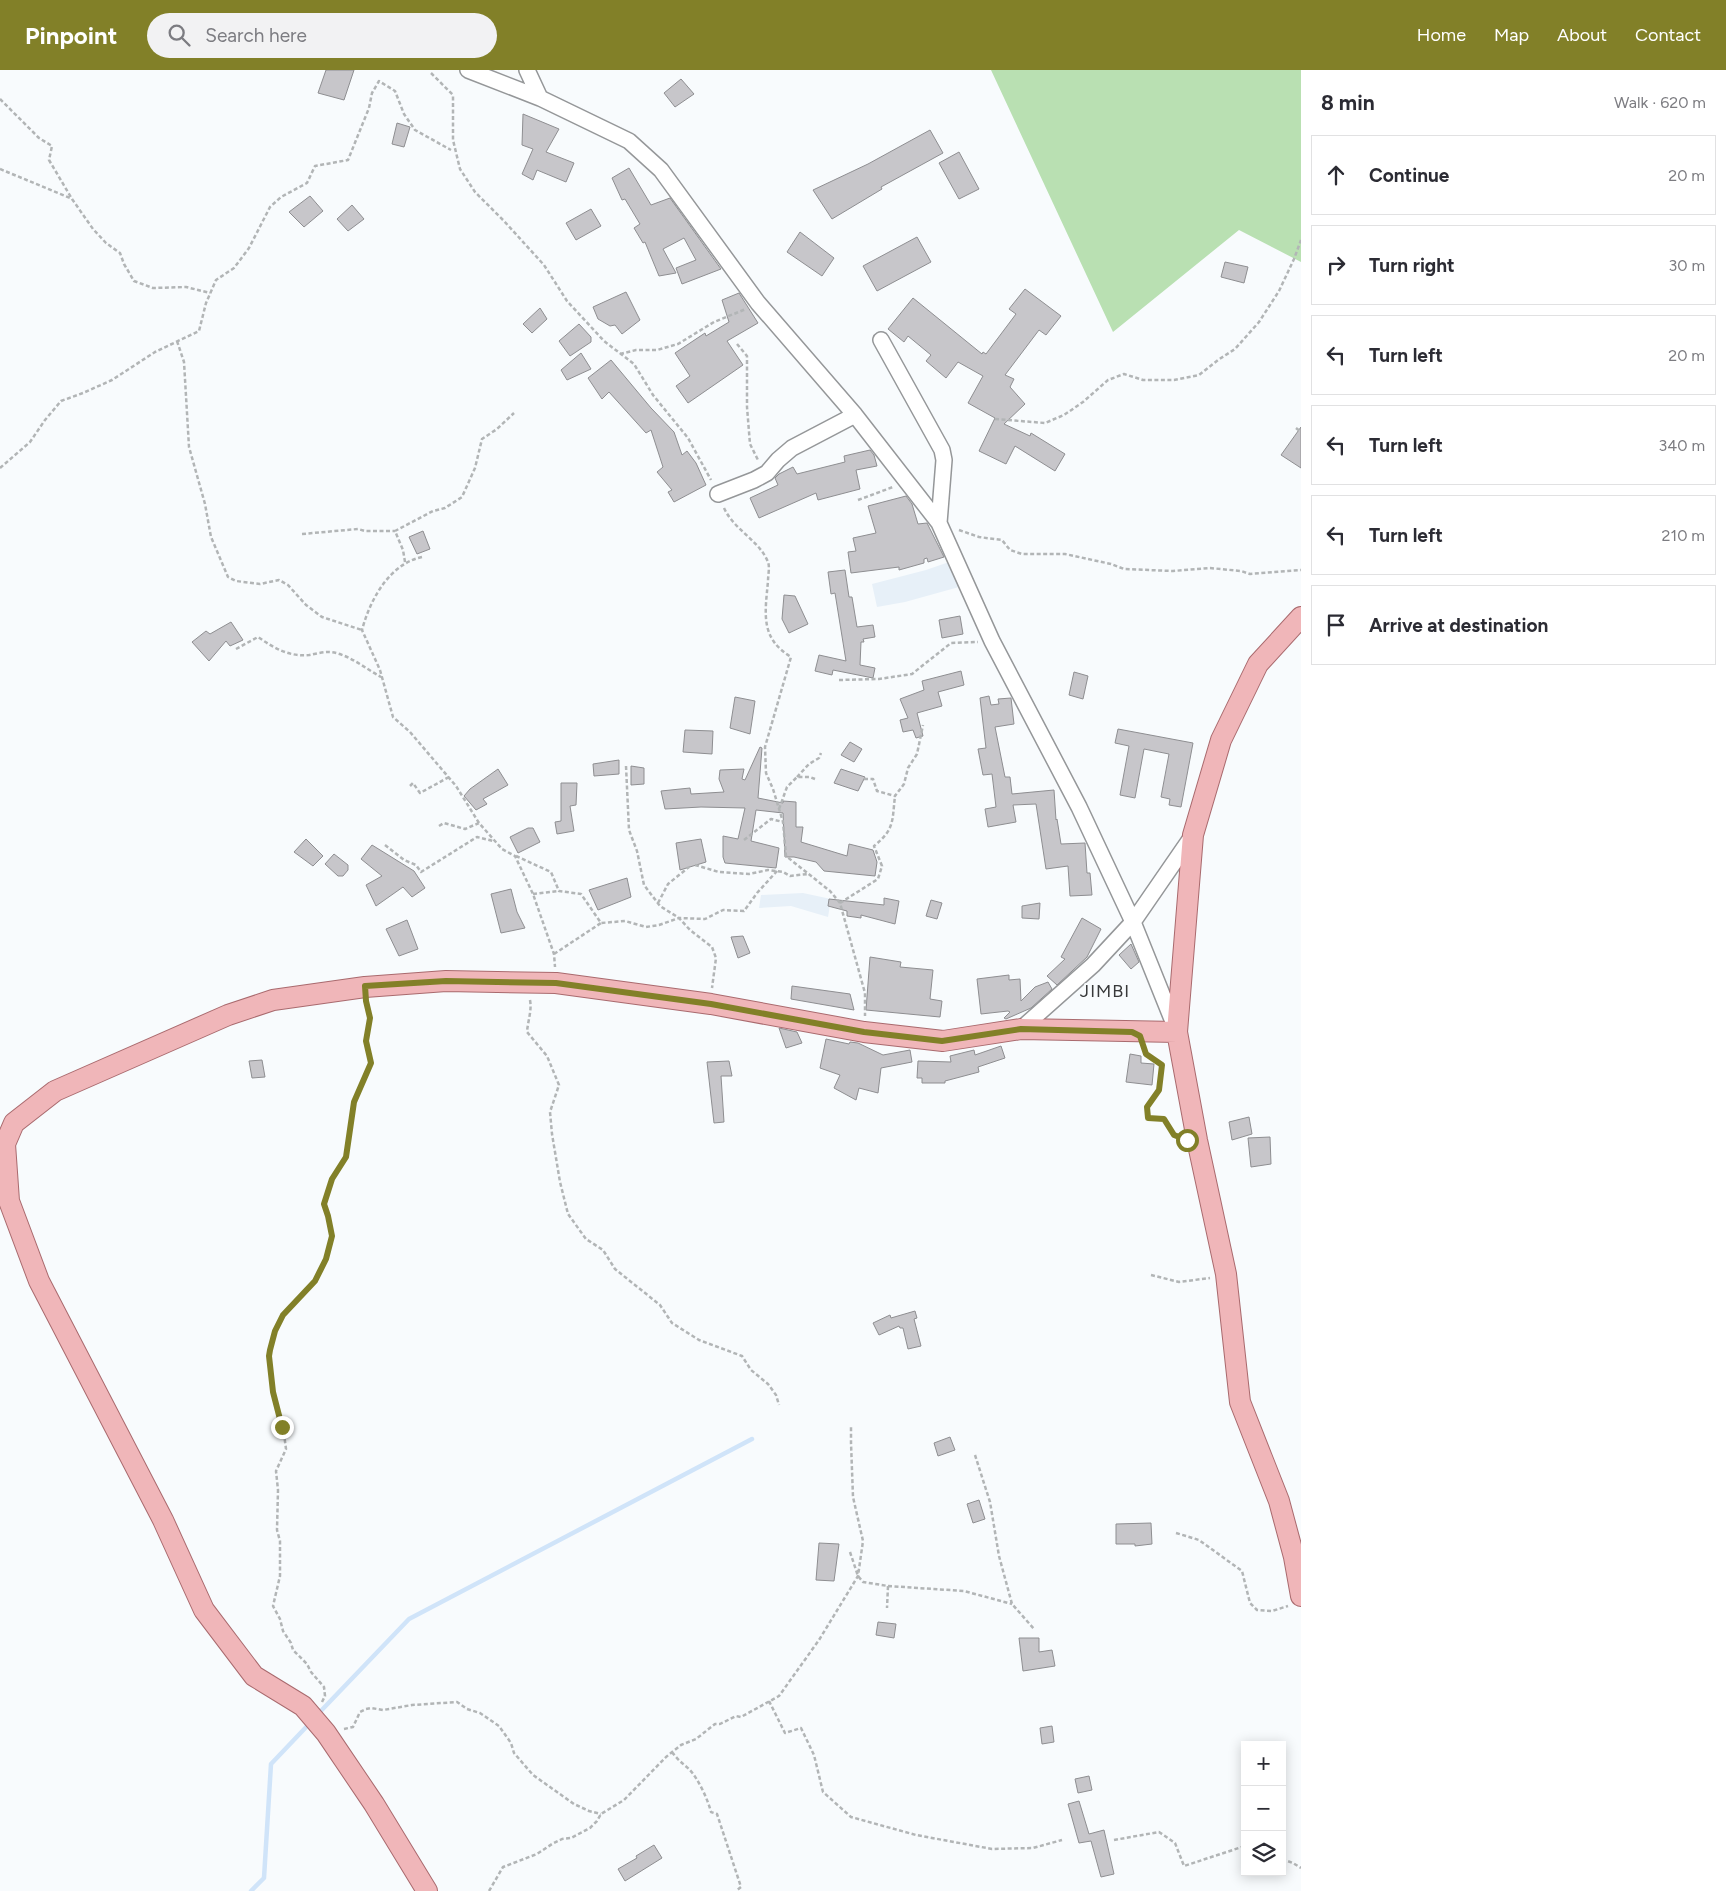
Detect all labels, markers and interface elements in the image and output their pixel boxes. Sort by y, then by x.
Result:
search box [147,13,497,58]
text: Pinpoint [25,21,117,50]
icon: search [165,21,193,49]
text: Search here [205,24,307,47]
text: Home [1417,24,1466,46]
text: Map [1494,24,1529,46]
text: About [1557,24,1607,46]
text: Contact [1635,24,1701,46]
text: 8 min [1321,90,1375,115]
text: Walk · 620 m [1614,93,1706,112]
icon: ahead [1322,161,1350,189]
text: Continue [1369,164,1449,187]
text: 20 m [1668,166,1705,185]
icon: right [1322,251,1350,279]
text: Turn right [1369,254,1455,277]
text: 30 m [1668,256,1705,275]
icon: left [1322,341,1350,369]
text: Turn left [1369,344,1443,367]
text: 20 m [1668,346,1705,365]
icon: left [1322,431,1350,459]
text: Turn left [1369,434,1443,457]
text: 340 m [1659,436,1705,455]
icon: left [1322,521,1350,549]
text: Turn left [1369,524,1443,547]
text: 210 m [1662,526,1705,545]
icon: arrive [1322,611,1350,639]
text: Arrive at destination [1369,614,1548,637]
district label: JIMBI [1080,980,1130,1002]
route start [1176,1129,1199,1152]
route end [271,1416,294,1439]
map controls [1241,1741,1286,1876]
button: + [1241,1741,1286,1786]
button: − [1241,1786,1286,1831]
button: layers [1241,1831,1286,1876]

